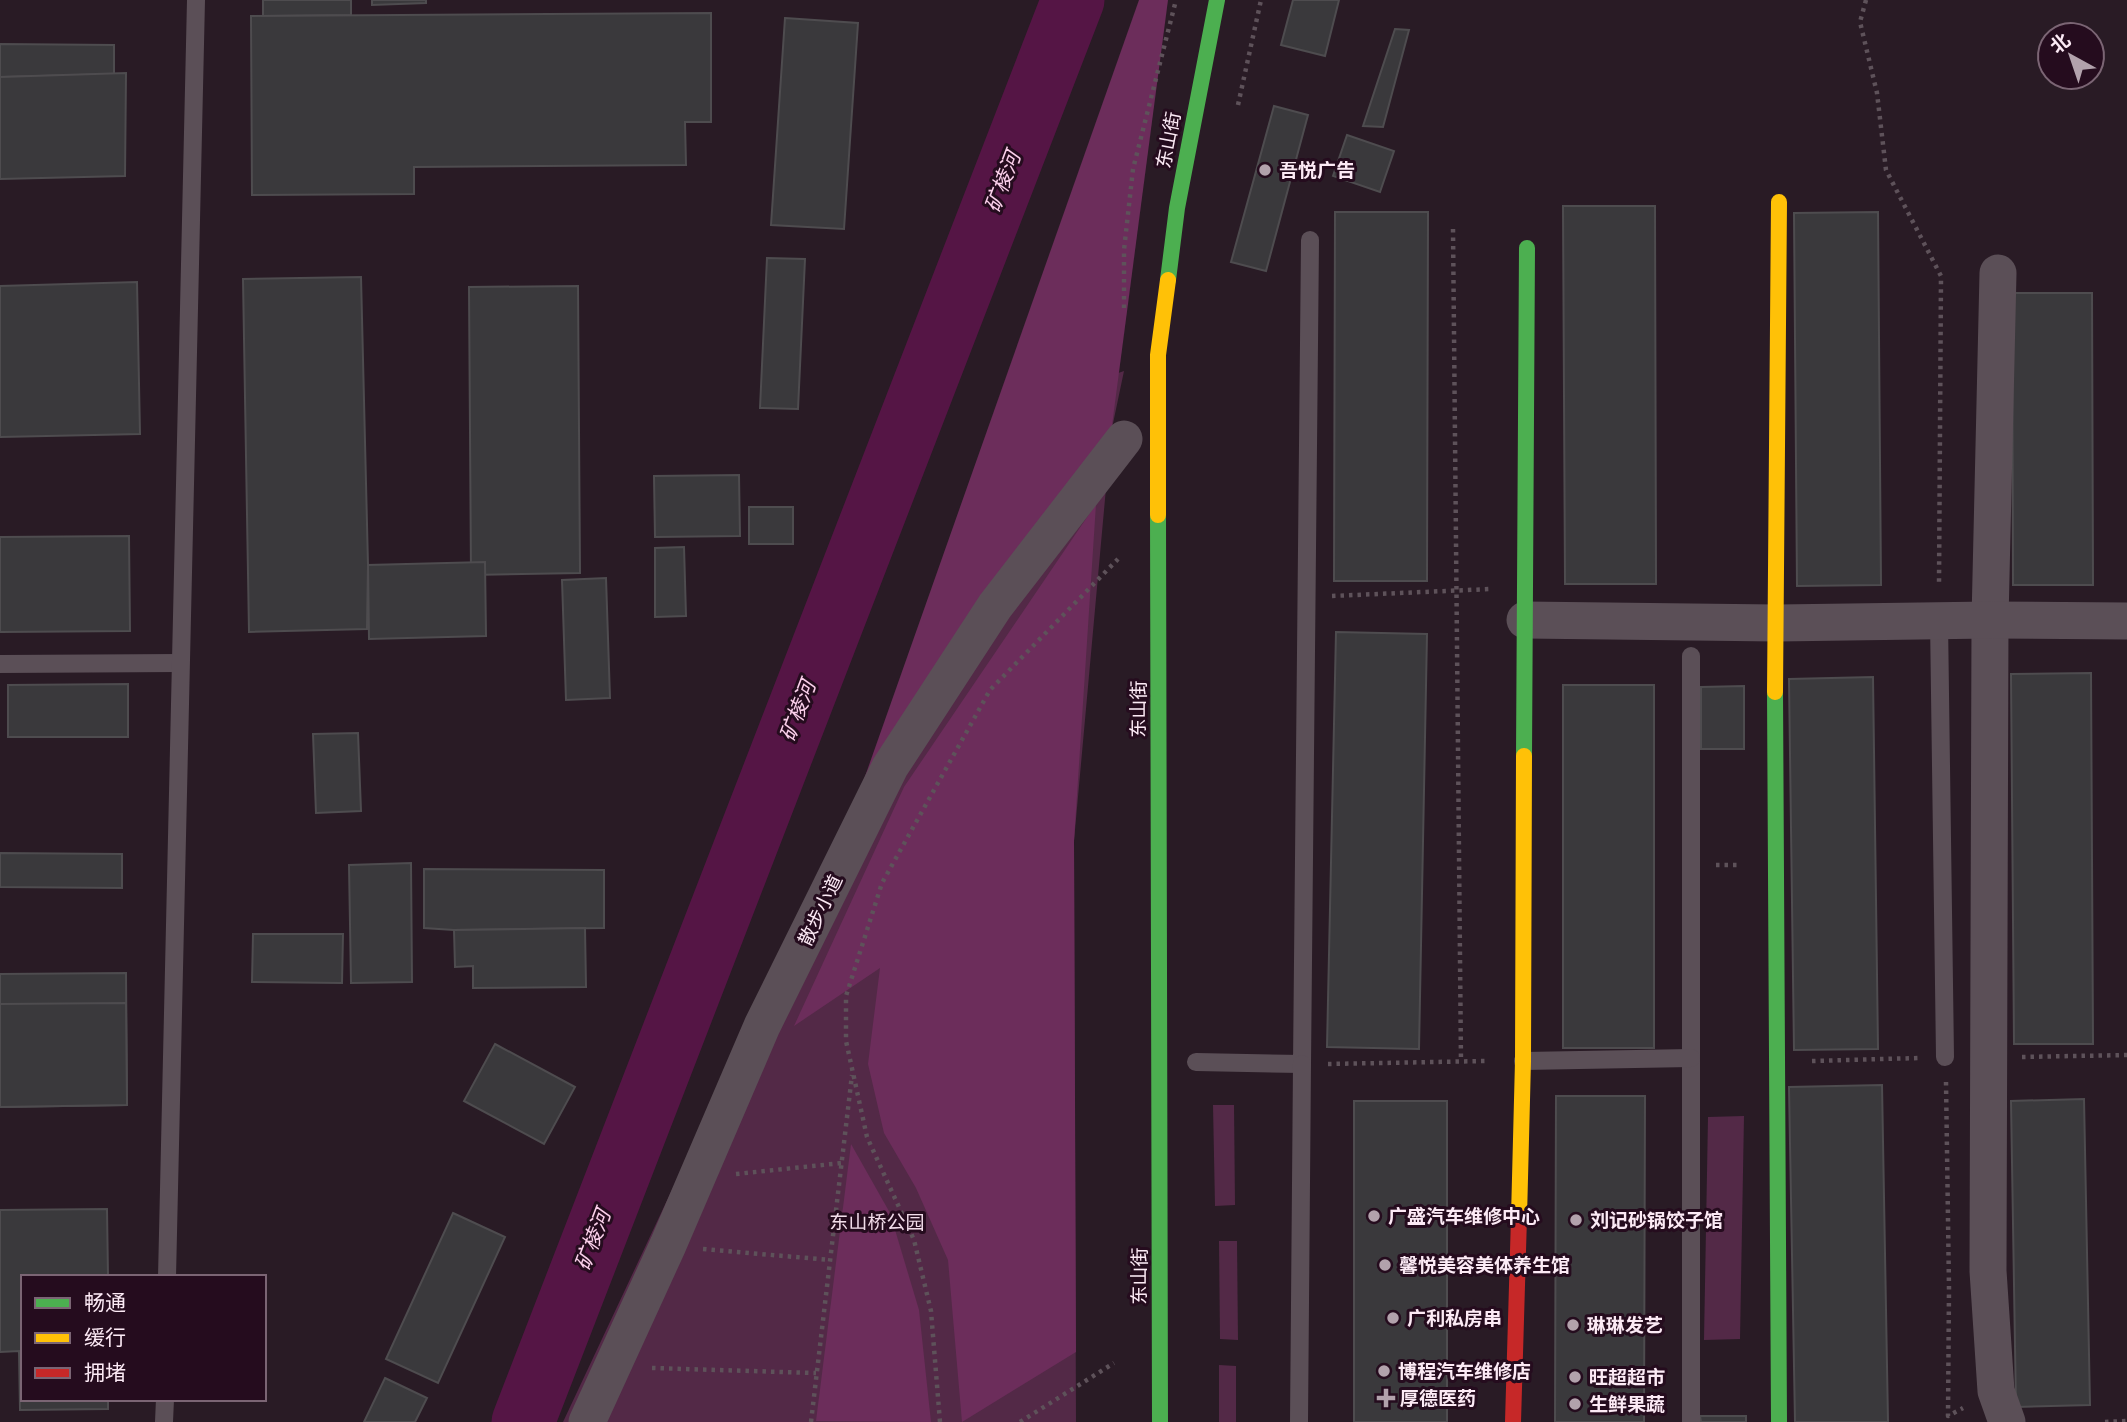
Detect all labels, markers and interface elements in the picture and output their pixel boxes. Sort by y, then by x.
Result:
north arrow [2036,21,2106,91]
text: 北 [2046,28,2074,58]
street label: 东山街 [1152,110,1184,170]
water label: 矿棱河 [980,144,1027,216]
place label: 吾悦广告 [1279,159,1355,181]
marker: 吾悦广告 [1257,162,1273,178]
water label: 矿棱河 [775,673,822,745]
street label: 东山街 [1127,680,1149,738]
street label: 散步小道 [793,871,847,949]
water label: 矿棱河 [570,1202,617,1274]
place label: 广盛汽车维修中心 [1388,1205,1540,1227]
marker: 广盛汽车维修中心 [1366,1208,1382,1224]
place label: 刘记砂锅饺子馆 [1590,1209,1723,1231]
park label: 东山桥公园 [829,1211,925,1233]
marker: 刘记砂锅饺子馆 [1568,1212,1584,1228]
street label: 东山街 [1128,1247,1150,1305]
place label: 馨悦美容美体养生馆 [1399,1254,1570,1276]
marker: 馨悦美容美体养生馆 [1377,1257,1393,1273]
legend [21,1275,266,1401]
text: 畅通 [84,1290,126,1315]
place label: 广利私房串 [1407,1307,1502,1329]
marker: 广利私房串 [1385,1310,1401,1326]
place label: 琳琳发艺 [1587,1314,1663,1336]
marker: 琳琳发艺 [1565,1317,1581,1333]
text: 缓行 [84,1325,126,1350]
text: 拥堵 [84,1360,126,1385]
place label: 博程汽车维修店 [1398,1360,1531,1382]
marker: 博程汽车维修店 [1376,1363,1392,1379]
place label: 旺超超市 [1589,1366,1665,1388]
marker: 旺超超市 [1567,1369,1583,1385]
place label: 厚德医药 [1400,1387,1476,1409]
marker: 厚德医药 [1378,1390,1394,1406]
place label: 生鲜果蔬 [1589,1393,1665,1415]
marker: 生鲜果蔬 [1567,1396,1583,1412]

